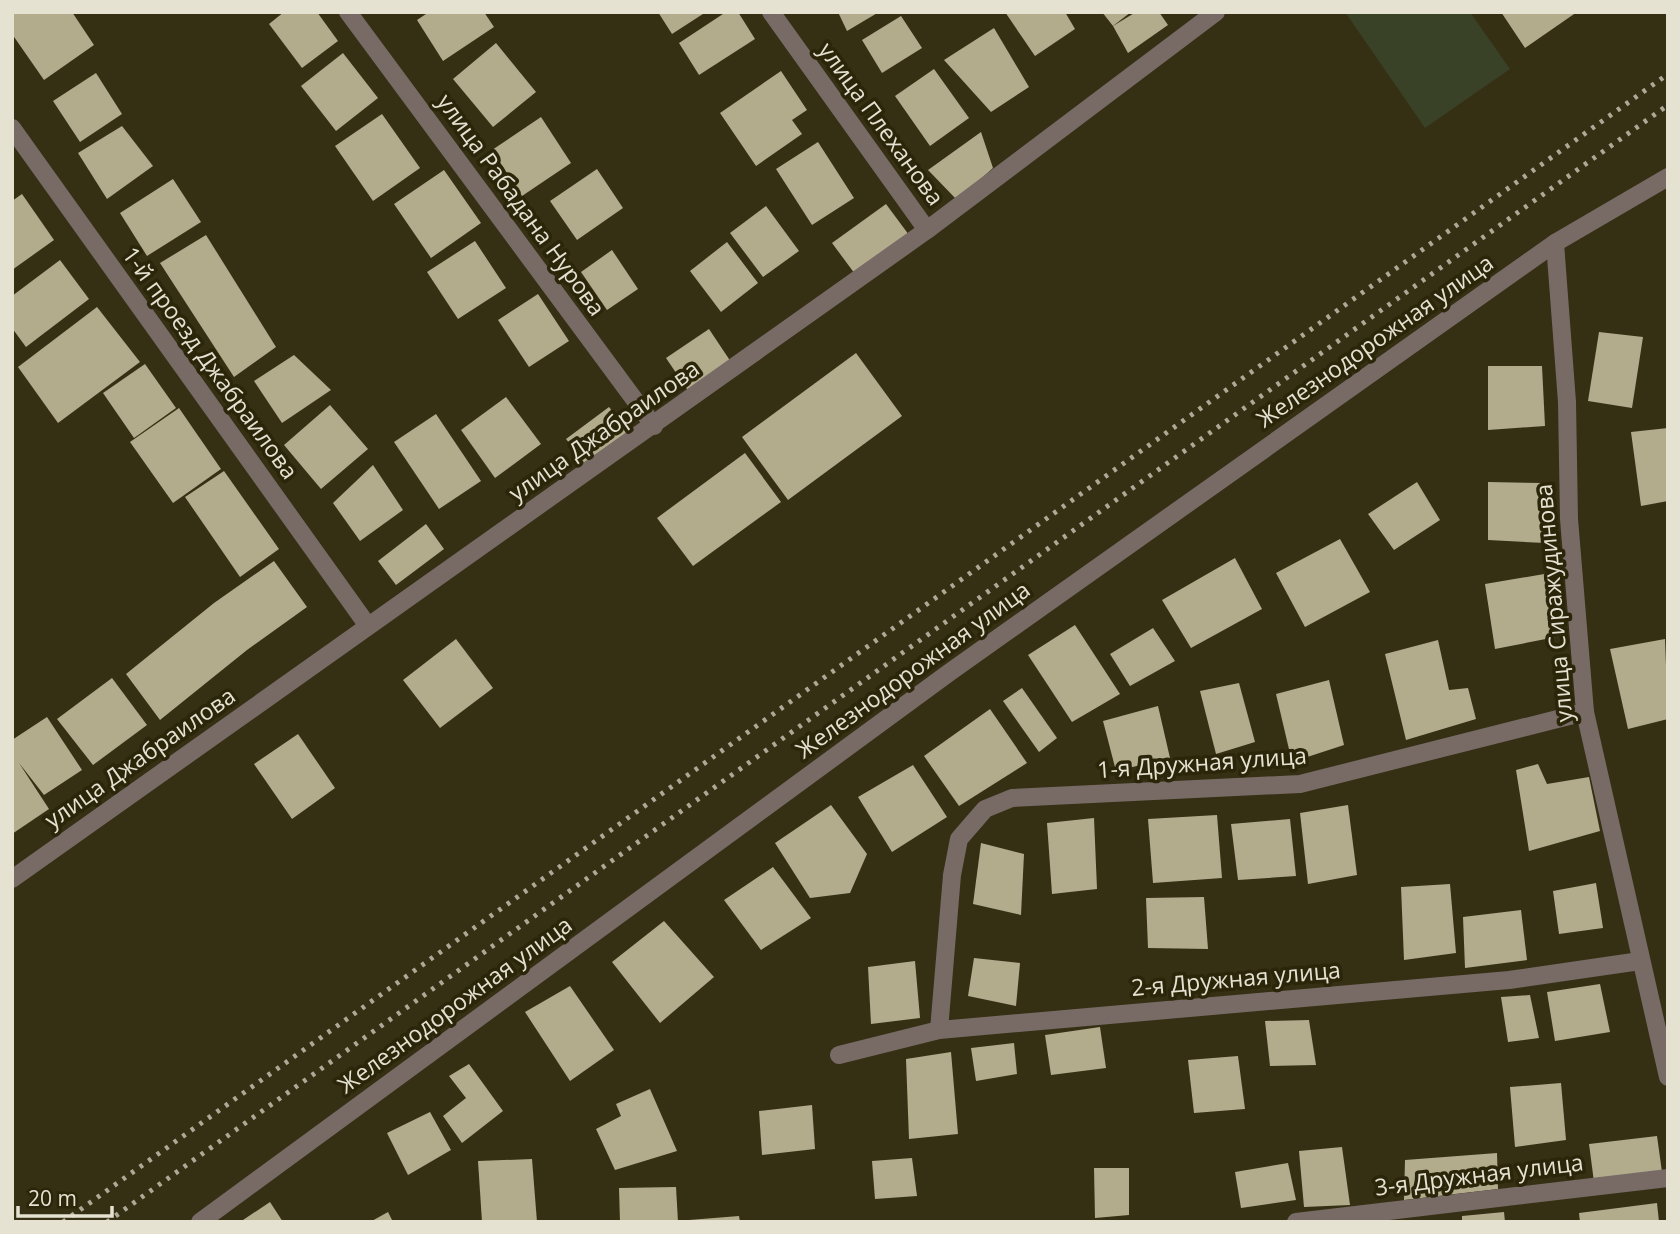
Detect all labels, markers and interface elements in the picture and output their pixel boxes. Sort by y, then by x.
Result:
street label: улица Плеханова [812,35,952,211]
street label: улица Рабадана Нурова [430,87,613,322]
street label: 1-й проезд Джабраилова [116,240,306,485]
street label: Железнодорожная улица [1250,246,1499,434]
street label: улица Джабраилова [502,352,705,508]
street label: улица Сиражудинова [1527,483,1579,724]
street label: Железнодорожная улица [789,573,1036,765]
street label: улица Джабраилова [38,679,241,835]
street label: 1-я Дружная улица [1096,739,1308,785]
street label: Железнодорожная улица [331,908,578,1100]
street label: 2-я Дружная улица [1130,953,1342,1003]
street label: 3-я Дружная улица [1373,1145,1585,1203]
scale bar [18,1174,112,1218]
text: 20 m [28,1184,77,1212]

